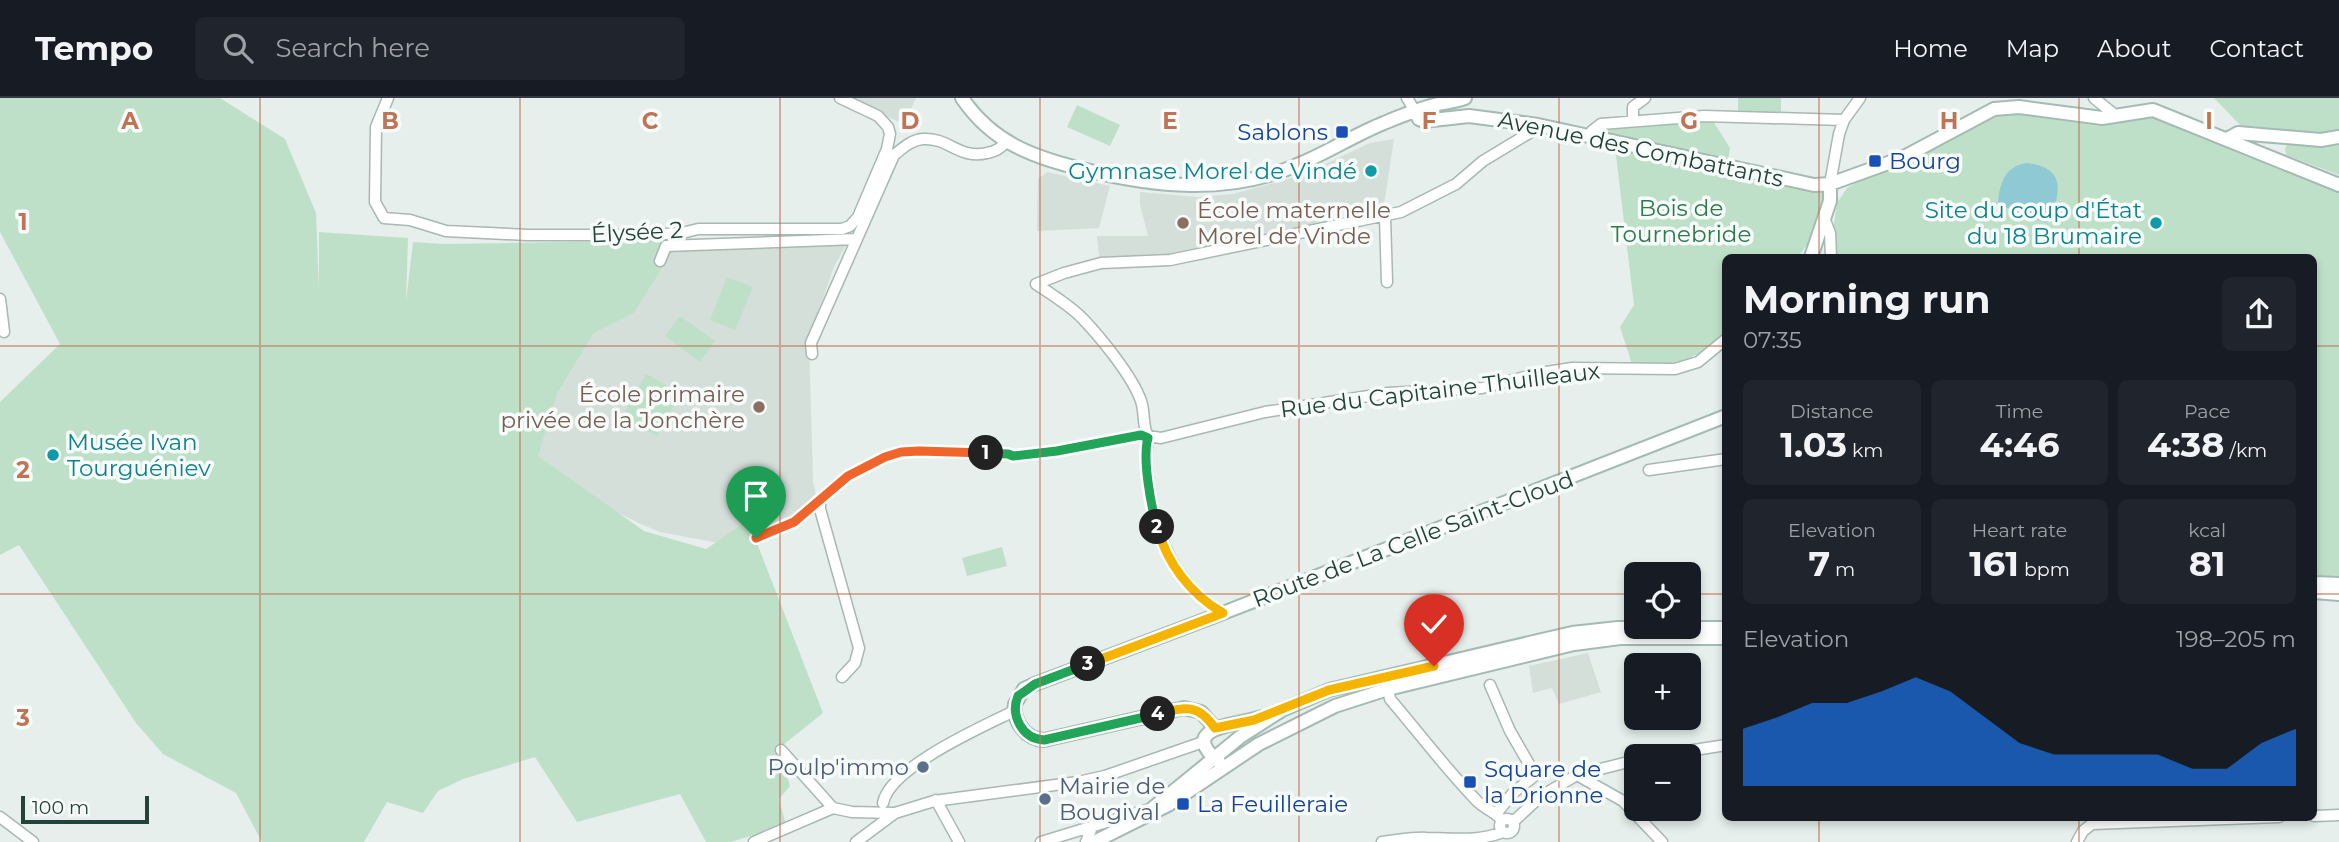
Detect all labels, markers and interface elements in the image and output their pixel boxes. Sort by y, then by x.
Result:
search box [195,17,685,80]
text: Tempo [35,28,153,68]
icon: search [219,29,257,67]
text: Search here [275,32,430,64]
text: Home [1893,34,1968,63]
text: Map [2006,34,2059,63]
text: About [2097,34,2171,63]
text: Contact [2209,34,2304,63]
street label: Avenue des Combattants [1496,105,1786,193]
text: A [120,107,139,135]
text: B [381,107,399,135]
text: C [642,107,659,135]
text: D [901,107,920,135]
text: E [1162,107,1178,135]
text: F [1422,107,1437,135]
text: G [1680,107,1698,135]
text: H [1940,107,1958,135]
text: I [2205,107,2213,135]
place label: Sablons [1237,118,1328,146]
marker: Sablons [1334,124,1350,140]
place label: Bourg [1889,147,1961,175]
marker: Bourg [1867,153,1883,169]
place label: Gymnase Morel de Vindé [1068,157,1357,185]
marker: Gymnase Morel de Vindé [1363,163,1379,179]
park label: Bois de Tournebride [1611,194,1751,248]
place label: École maternelle Morel de Vinde [1197,196,1391,250]
place label: Site du coup d'État du 18 Brumaire [1925,196,2142,250]
text: 1 [18,208,28,236]
marker: École maternelle Morel de Vinde [1175,215,1191,231]
marker: Site du coup d'État du 18 Brumaire [2148,215,2164,231]
street label: Élysée 2 [590,216,684,248]
text: Morning run [1743,276,1991,323]
button: share [2222,277,2296,351]
text: 07:35 [1743,326,1802,354]
street label: Rue du Capitaine Thuilleaux [1278,356,1602,424]
place label: École primaire privée de la Jonchère [500,380,745,434]
marker: École primaire privée de la Jonchère [751,399,767,415]
text: Distance [1790,400,1874,423]
text: Time [1996,400,2043,423]
text: Pace [2184,400,2230,423]
text: 1.03 [1780,423,1847,466]
text: 4:46 [1980,423,2059,466]
text: 4:38 [2147,423,2224,466]
place label: Musée Ivan Tourguéniev [67,428,211,482]
pin: 1 [968,436,1004,470]
text: km [1847,439,1883,462]
text: /km [2224,439,2267,462]
text: 1 [982,441,989,464]
marker: Musée Ivan Tourguéniev [45,447,61,463]
text: 2 [16,456,30,484]
street label: Route de La Celle Saint-Cloud [1249,465,1577,613]
pin [726,466,786,538]
icon: arrive [737,477,775,515]
pin: 2 [1140,510,1174,544]
text: 2 [1151,515,1162,538]
text: Elevation [1788,519,1876,542]
text: Heart rate [1972,519,2067,542]
text: kcal [2188,519,2226,542]
text: 7 [1808,542,1830,585]
text: 161 [1969,542,2019,585]
text: 81 [2189,542,2226,585]
text: m [1830,558,1855,581]
text: bpm [2019,558,2070,581]
map controls [1624,562,1701,821]
button: locate [1624,562,1701,639]
pin [1404,594,1464,666]
icon: check [1415,605,1453,643]
text: Elevation [1743,625,1849,653]
text: 198–205 m [2176,625,2296,653]
pin: 3 [1070,646,1106,682]
text: 3 [1082,652,1093,675]
button: + [1624,653,1701,730]
pin: 4 [1140,696,1176,732]
text: 4 [1151,702,1164,725]
text: 3 [15,704,30,732]
button: − [1624,744,1701,821]
place label: Poulp'immo [767,753,909,781]
place label: Square de la Drionne [1484,755,1603,809]
marker: Poulp'immo [915,759,931,775]
place label: Mairie de Bougival [1059,772,1165,826]
marker: Square de la Drionne [1462,774,1478,790]
place label: La Feuilleraie [1197,790,1348,818]
marker: Mairie de Bougival [1037,791,1053,807]
scale bar [21,793,149,825]
text: 100 m [32,796,89,819]
marker: La Feuilleraie [1175,796,1191,812]

